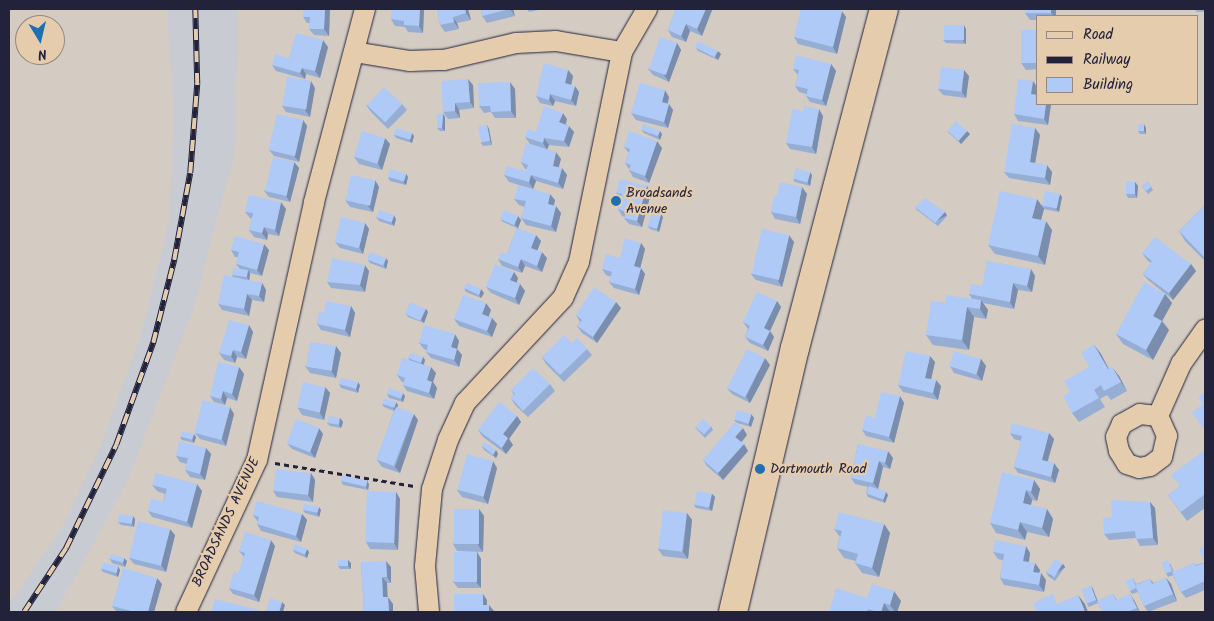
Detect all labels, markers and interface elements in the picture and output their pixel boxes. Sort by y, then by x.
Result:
north arrow [15,15,65,65]
legend [1036,15,1199,105]
text: Road [1083,23,1113,47]
text: N [36,42,48,65]
text: Railway [1083,48,1130,72]
text: Building [1083,73,1133,97]
place label: Broadsands Avenue [626,185,692,218]
marker: Broadsands Avenue [610,195,622,207]
street label: BROADSANDS AVENUE [189,455,263,589]
place label: Dartmouth Road [770,461,866,477]
marker: Dartmouth Road [754,463,766,475]

